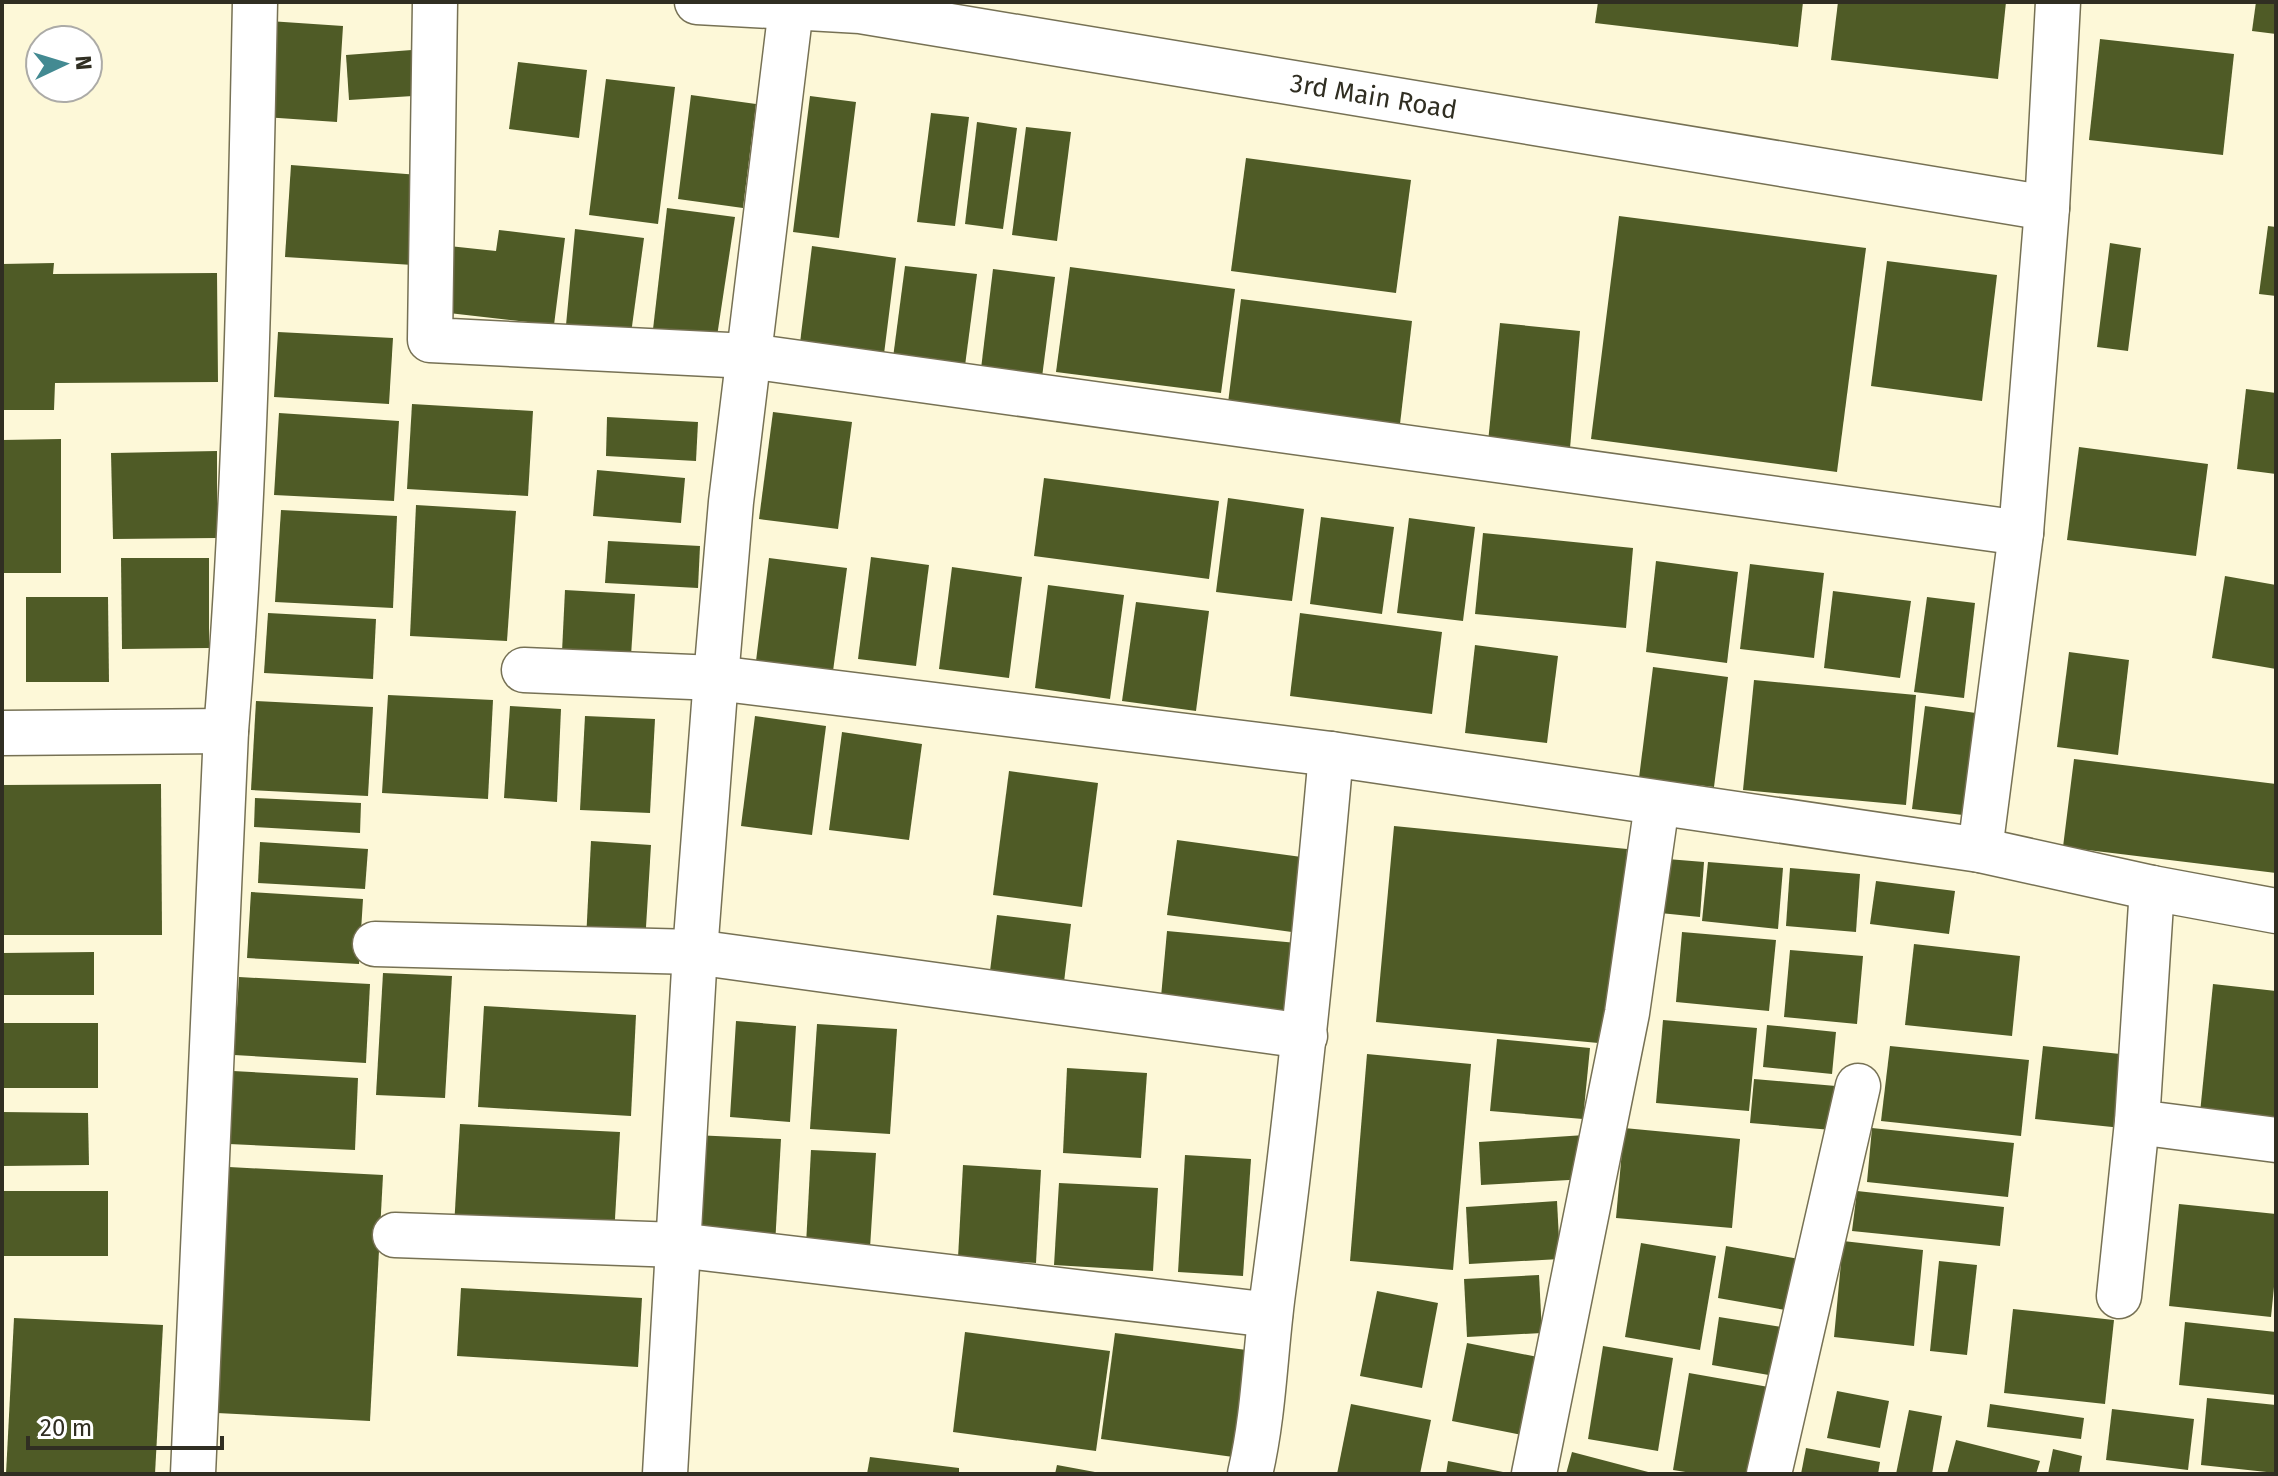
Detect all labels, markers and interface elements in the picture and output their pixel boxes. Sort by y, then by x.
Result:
north arrow [24,24,104,104]
text: N [69,54,97,71]
street label: 3rd Main Road [1288,68,1459,126]
scale bar [28,1400,222,1450]
text: 20 m [40,1414,92,1442]

